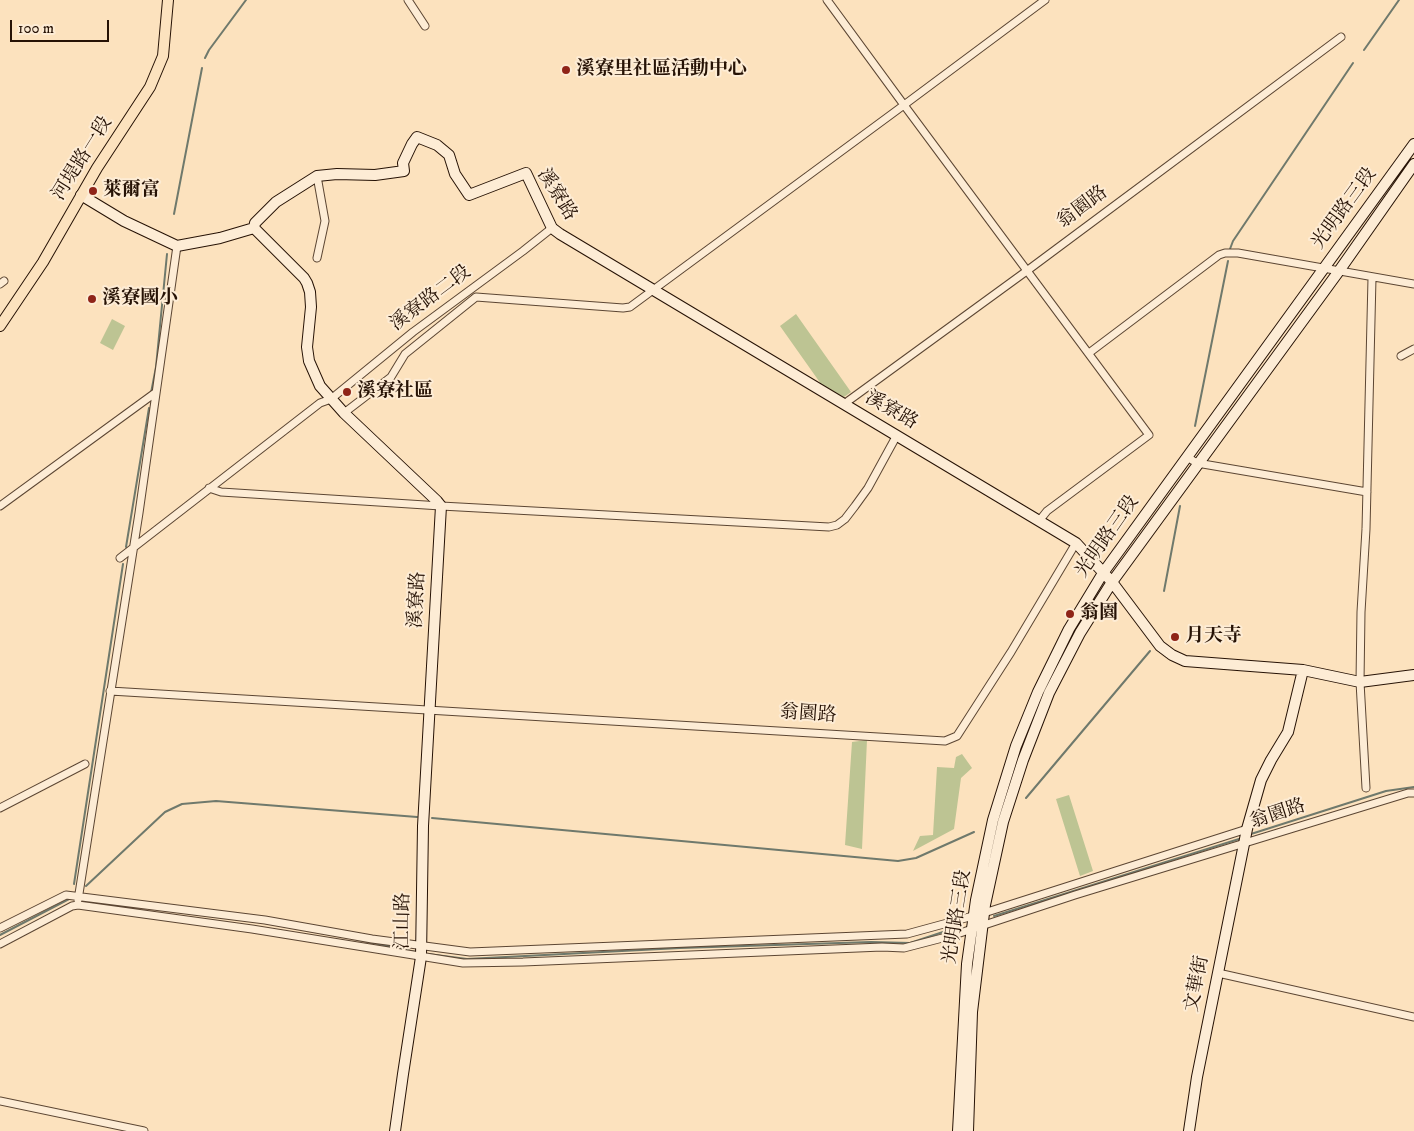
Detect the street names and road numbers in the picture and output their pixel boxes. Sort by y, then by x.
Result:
street label: 河堤路一段 [48,113,118,205]
street label: 光明路三段 [1308,164,1382,254]
street label: 溪寮路 [531,165,581,225]
street label: 翁園路 [1053,182,1113,234]
street label: 溪寮路二段 [386,261,476,337]
street label: 溪寮路 [861,387,921,435]
street label: 光明路三段 [1071,492,1145,582]
street label: 溪寮路 [405,571,431,629]
street label: 翁園路 [779,702,837,728]
street label: 翁園路 [1247,795,1309,835]
street label: 光明路三段 [939,868,977,966]
street label: 江山路 [392,892,416,950]
street label: 文華街 [1181,954,1215,1014]

